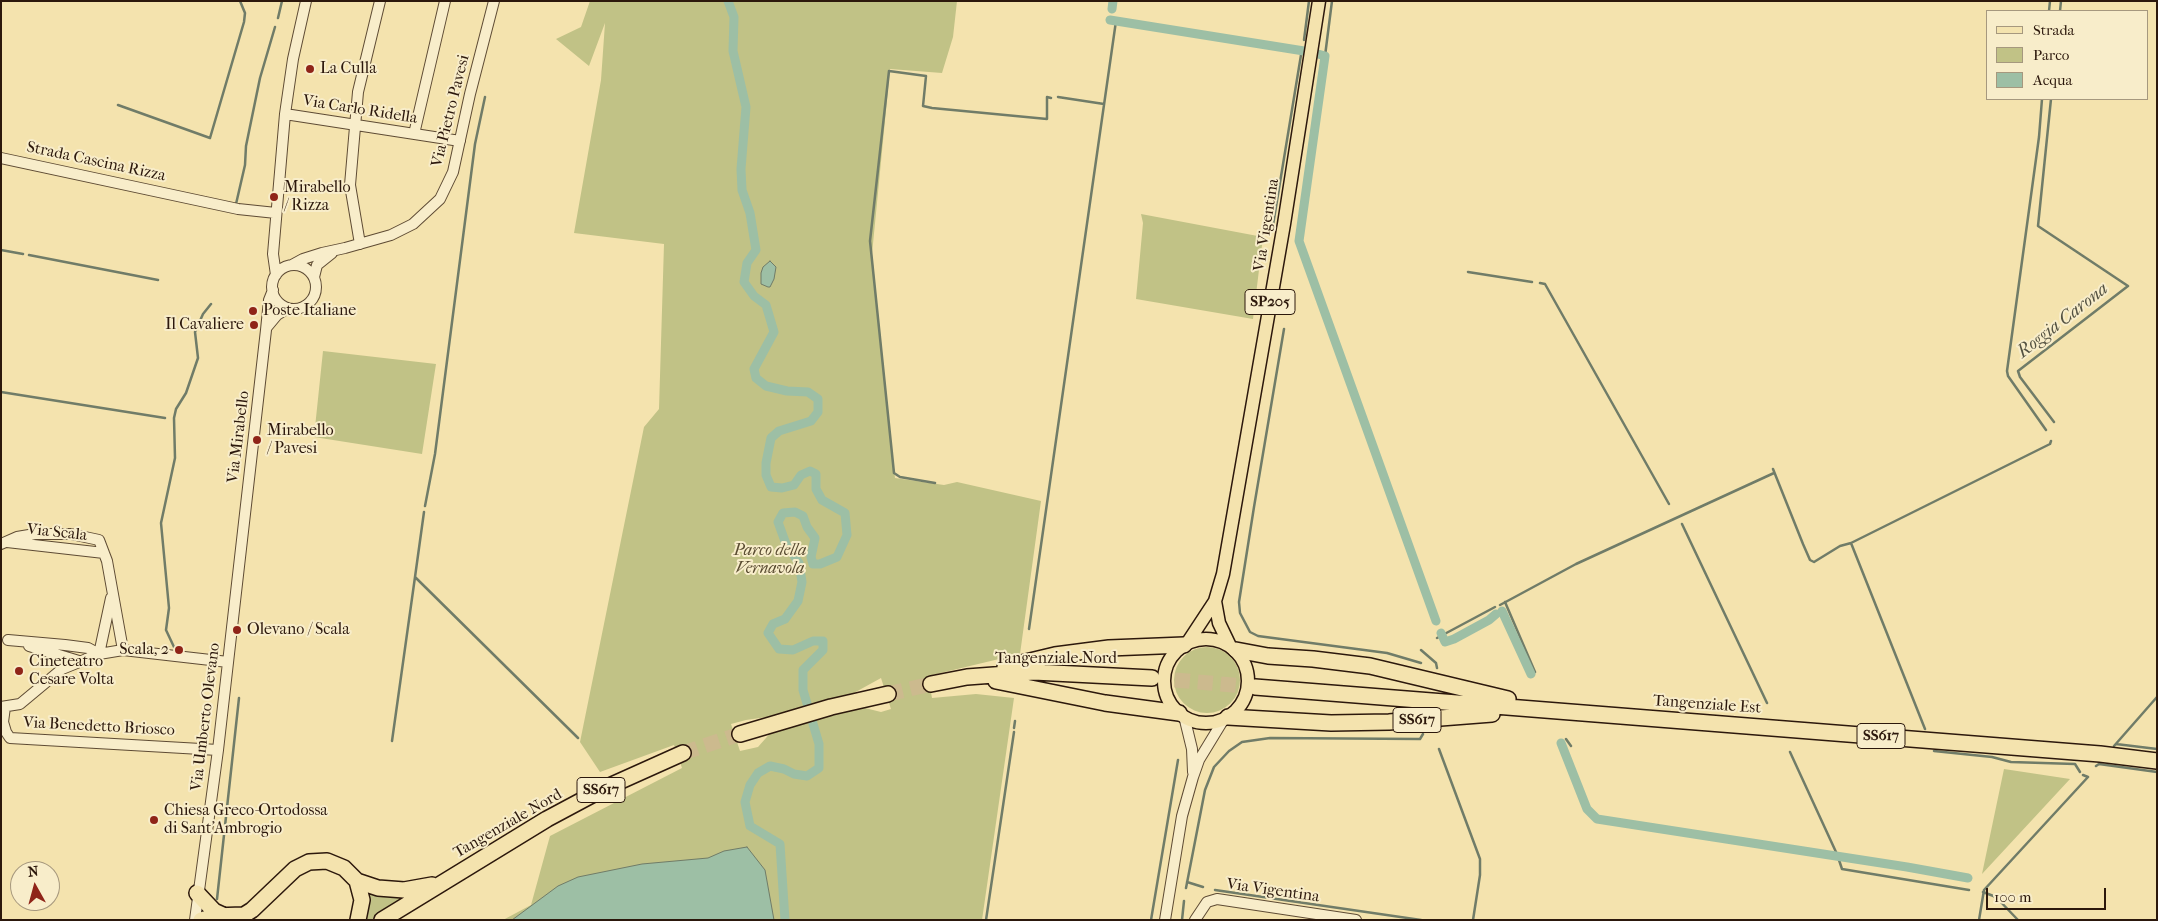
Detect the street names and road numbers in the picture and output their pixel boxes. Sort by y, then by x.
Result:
street label: Via Pietro Pavesi [428,53,474,169]
street label: Via Carlo Ridella [301,91,419,129]
street label: Strada Cascina Rizza [25,138,167,186]
street label: Via Vigentina [1250,177,1284,273]
road number: SP205 [1245,290,1295,314]
street label: Via Mirabello [224,390,254,484]
street label: Via Scala [26,520,88,546]
street label: Via Umberto Olevano [187,642,225,792]
street label: Tangenziale Nord [995,649,1117,669]
street label: Tangenziale Est [1652,692,1762,718]
road number: SS617 [1393,708,1441,732]
street label: Via Benedetto Briosco [23,713,175,741]
road number: SS617 [1857,724,1905,748]
road number: SS617 [577,778,625,802]
street label: Tangenziale Nord [450,785,566,863]
street label: Via Vigentina [1225,875,1321,907]

